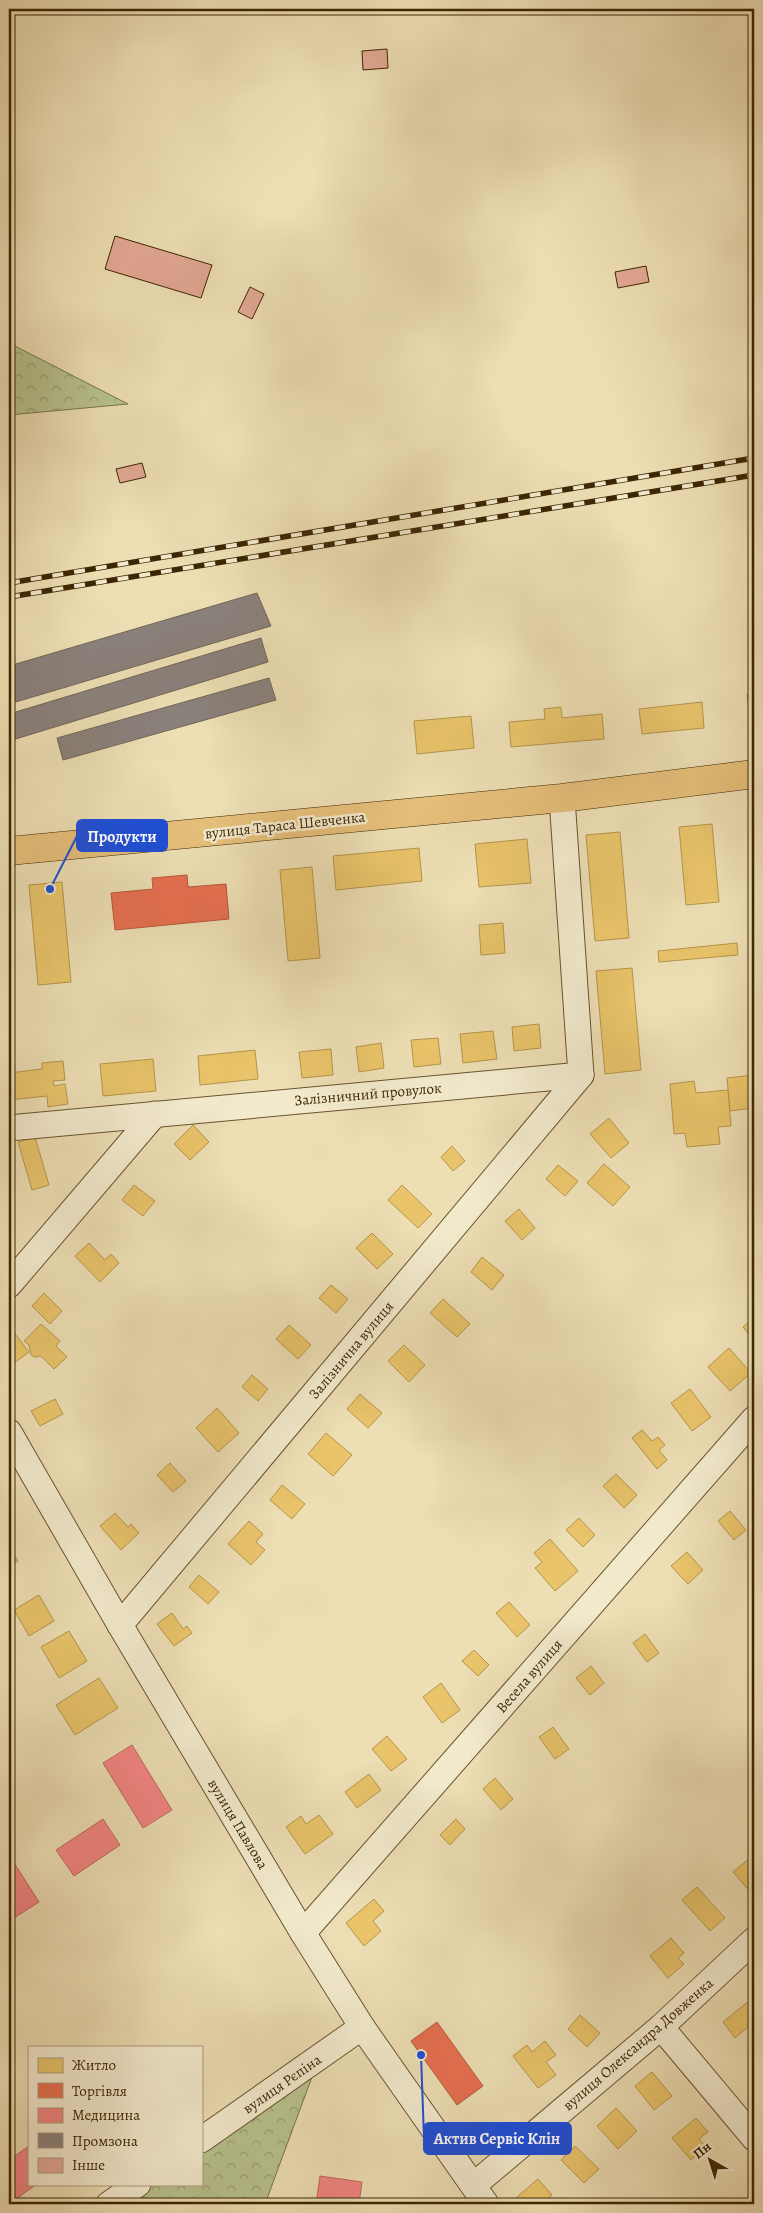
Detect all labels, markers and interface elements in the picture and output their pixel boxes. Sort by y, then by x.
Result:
street label: вулиця Тараса Шевченка [204,807,366,843]
callout: Продукти [77,820,167,851]
text: Продукти [87,826,157,848]
street label: Залізничний провулок [294,1078,443,1110]
street label: Залізнична вулиця [304,1297,398,1403]
street label: Весела вулиця [491,1635,567,1717]
street label: вулиця Павлова [203,1775,273,1873]
street label: вулиця Олександра Довженка [559,1973,718,2115]
legend [28,2046,202,2186]
street label: вулиця Рєпіна [239,2049,325,2118]
text: Житло [72,2055,116,2075]
text: Торгівля [72,2081,127,2101]
text: Медицина [72,2105,140,2125]
callout: Актив Сервiс Клiн [424,2123,571,2154]
text: Актив Сервiс Клiн [433,2128,560,2150]
text: Промзона [72,2131,138,2151]
north arrow [686,2136,736,2186]
text: Пн [689,2137,715,2163]
text: Інше [72,2155,105,2175]

